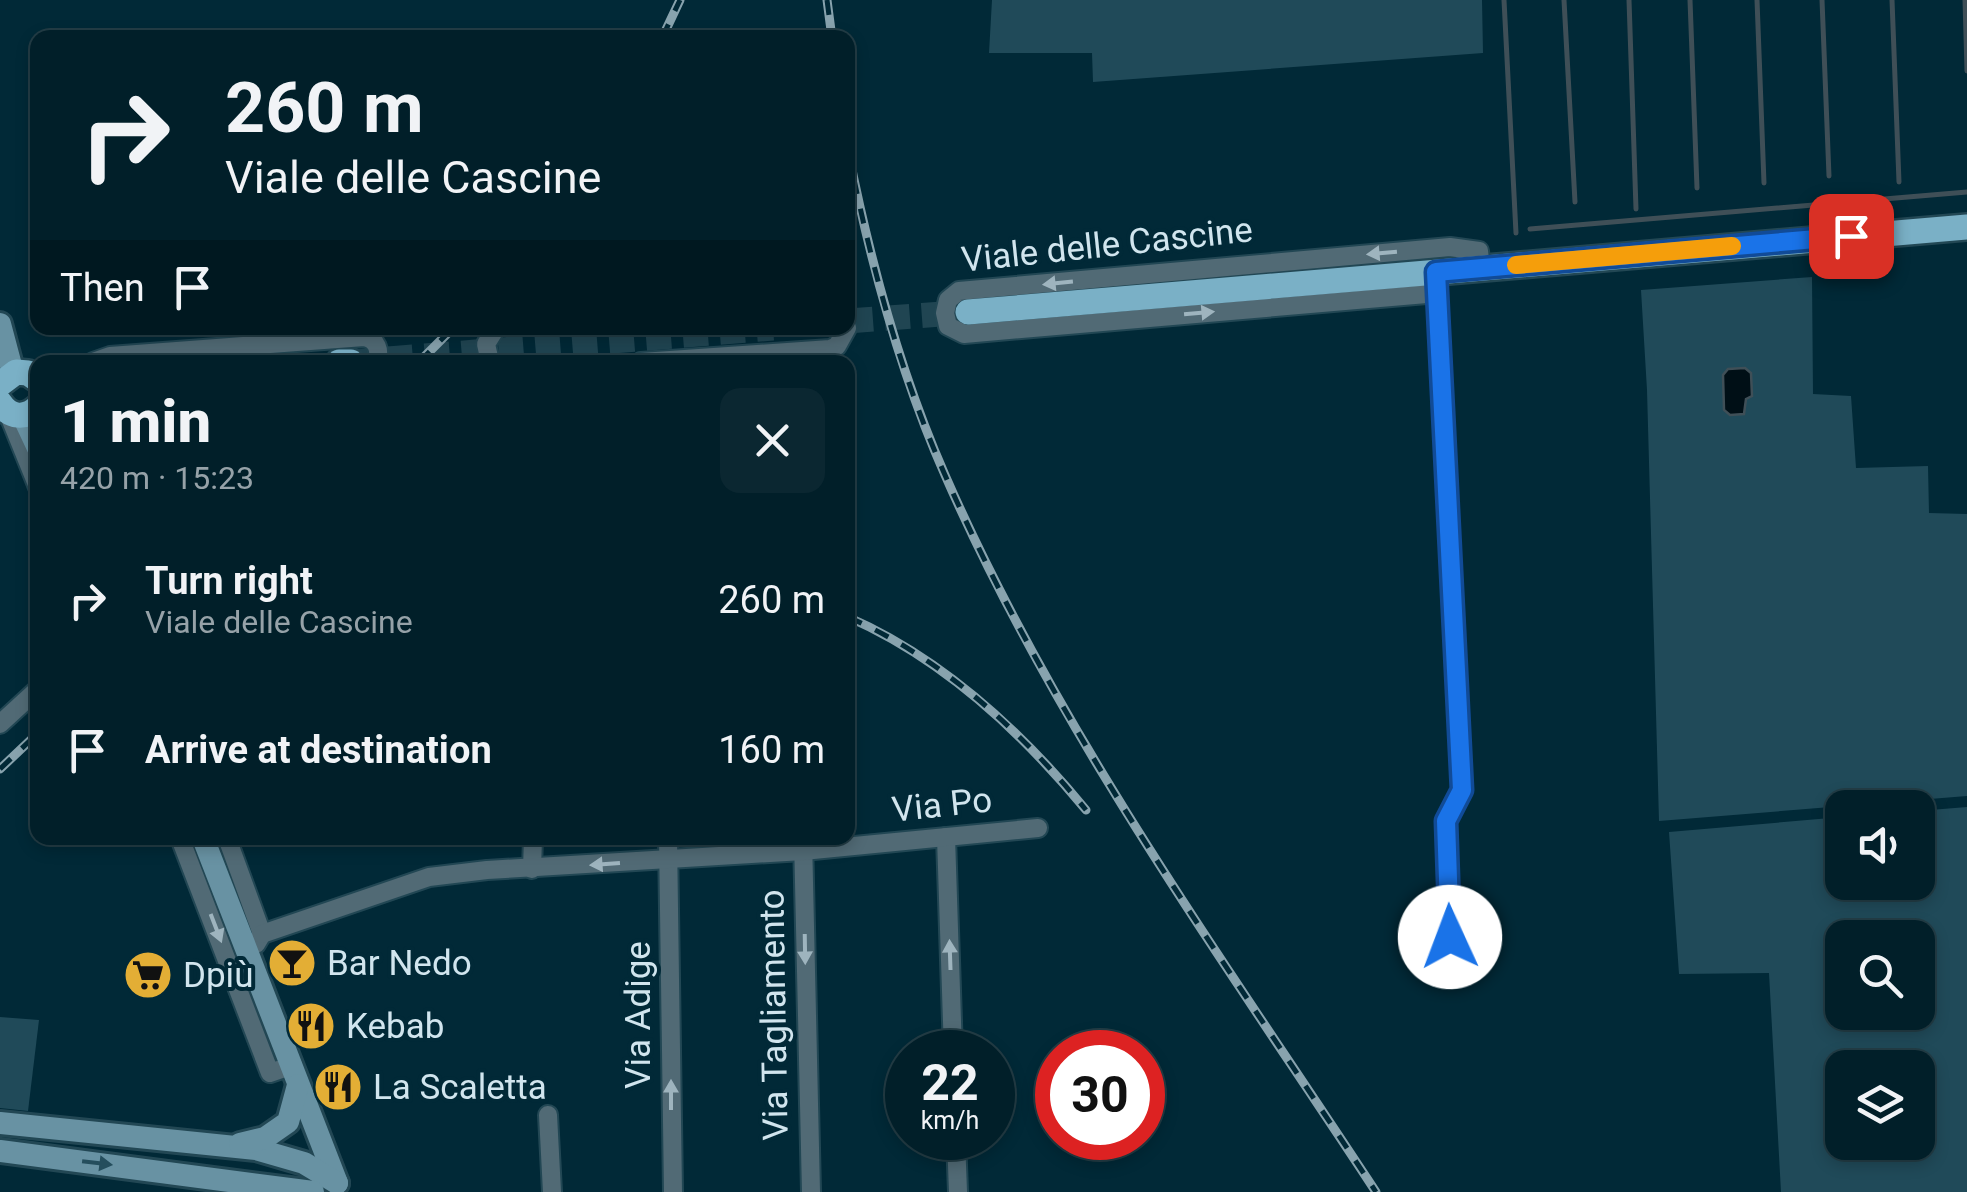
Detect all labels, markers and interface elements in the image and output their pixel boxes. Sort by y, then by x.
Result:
text: 260 m [225,67,424,149]
icon: right [60,70,190,200]
text: Viale delle Cascine [225,151,601,204]
pin [1809,194,1894,279]
street label: Viale delle Cascine [959,209,1255,281]
icon: arrive [1824,209,1879,264]
one-way arrow [1365,245,1397,261]
icon: arrive [165,260,220,315]
text: Then [60,266,145,310]
one-way arrow [1042,275,1073,291]
one-way arrow [1183,305,1215,321]
text: 1 min [60,386,211,457]
button: close [720,388,825,493]
text: 420 m · 15:23 [60,459,254,497]
text: Turn right [145,559,313,603]
icon: right [60,573,115,628]
text: 260 m [718,578,825,622]
text: Viale delle Cascine [145,603,413,641]
icon: arrive [60,723,115,778]
text: Arrive at destination [145,728,492,772]
text: 160 m [718,728,825,772]
street label: Via Po [890,779,994,831]
map controls [1825,790,1935,1160]
button: sound [1825,790,1935,900]
one-way arrow [588,856,620,872]
position arrow [1398,885,1502,989]
street label: Via Tagliamento [751,889,797,1141]
one-way arrow [209,914,224,944]
button: search [1825,920,1935,1030]
one-way arrow [797,933,813,965]
bar icon: Bar Nedo [266,937,318,989]
one-way arrow [941,939,957,971]
street label: Via Adige [618,941,659,1089]
place label: Bar Nedo [327,943,472,984]
supermarket icon: Dpiù [122,949,174,1001]
place label: Dpiù [183,955,253,996]
restaurant icon: Kebab [285,1000,337,1052]
place label: Kebab [346,1006,444,1047]
speed limit sign: 30 [1035,1030,1165,1160]
button: layers [1825,1050,1935,1160]
text: 22 [921,1054,979,1112]
restaurant icon: La Scaletta [312,1061,364,1113]
place label: La Scaletta [373,1067,547,1108]
one-way arrow [663,1078,679,1110]
text: km/h [921,1106,979,1135]
one-way arrow [81,1155,113,1171]

